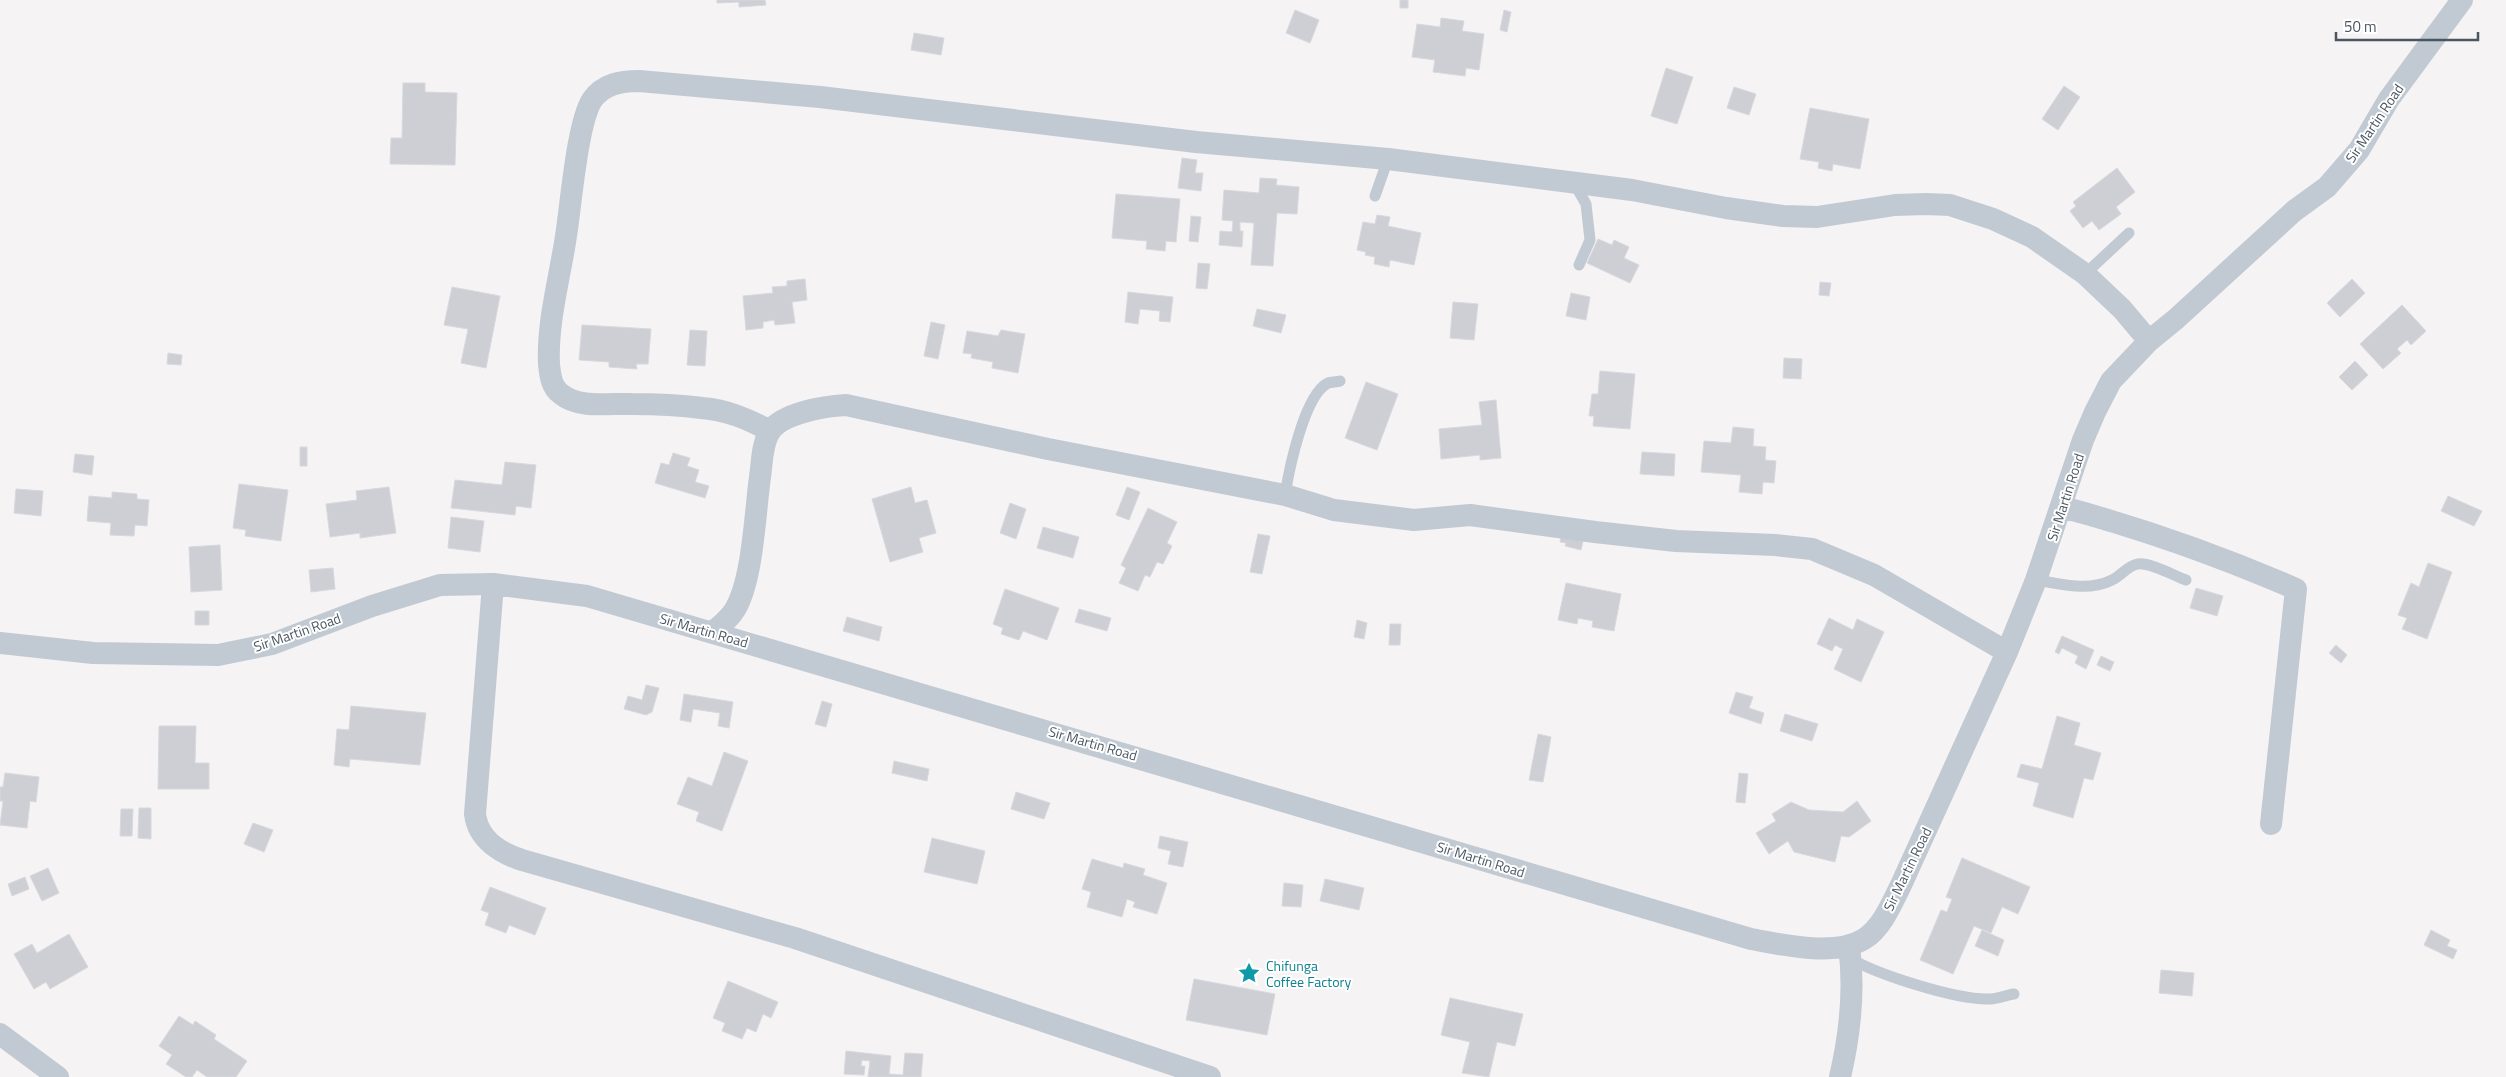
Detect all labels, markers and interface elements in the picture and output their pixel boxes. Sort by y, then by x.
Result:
scale bar [2336,10,2478,42]
text: 50 m [2344,15,2377,38]
street label: Sir Martin Road [2340,79,2408,167]
street label: Sir Martin Road [2041,450,2089,544]
street label: Sir Martin Road [251,607,343,657]
street label: Sir Martin Road [657,607,751,653]
street label: Sir Martin Road [1046,720,1140,766]
street label: Sir Martin Road [1878,823,1936,915]
street label: Sir Martin Road [1434,836,1528,882]
place label: Chifunga Coffee Factory [1266,955,1351,992]
place icon: Chifunga Coffee Factory [1236,960,1262,986]

